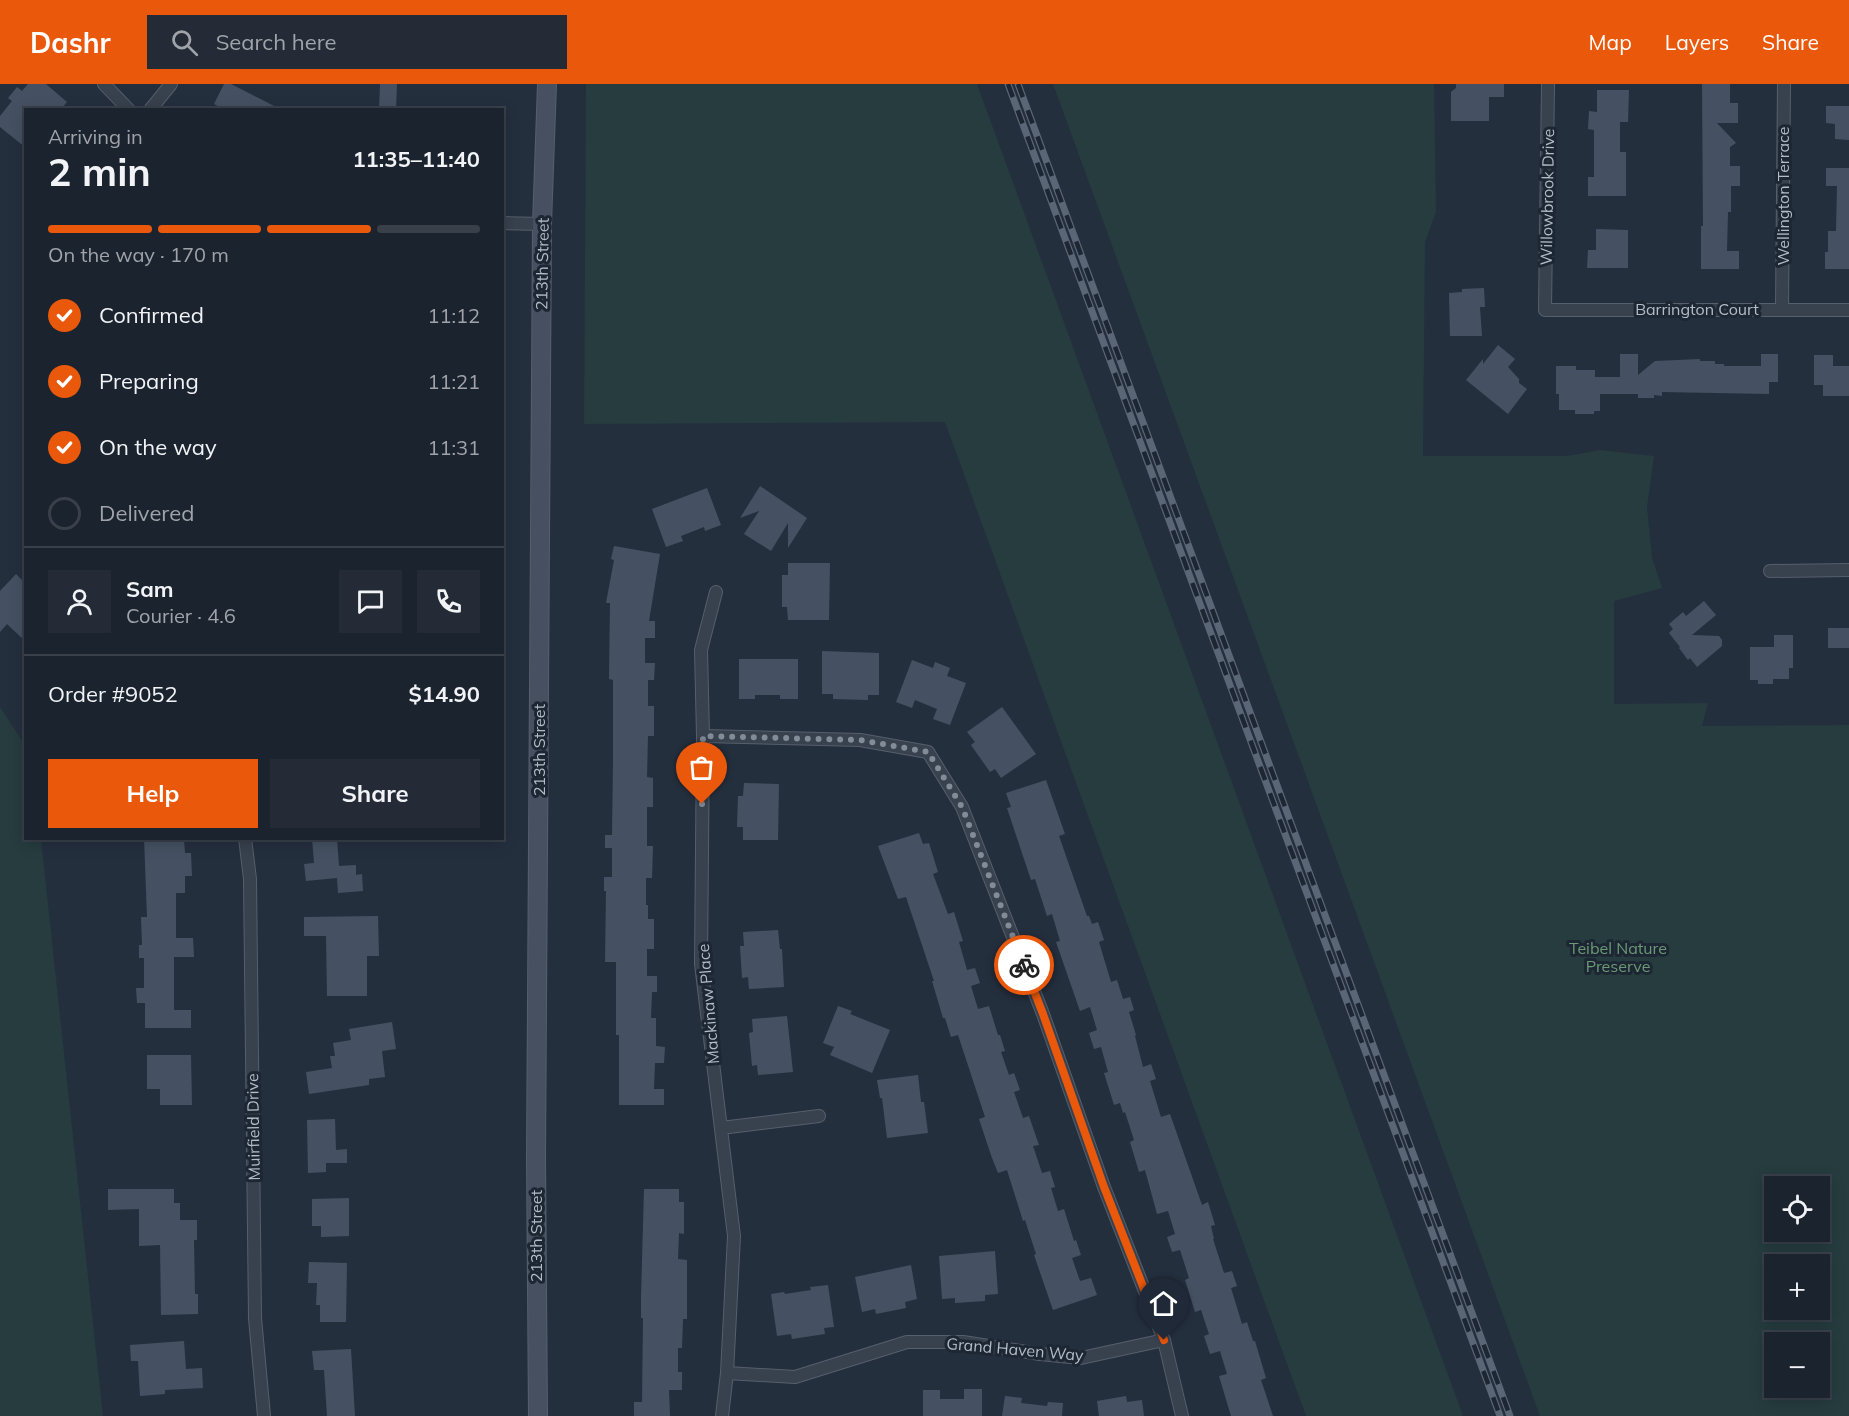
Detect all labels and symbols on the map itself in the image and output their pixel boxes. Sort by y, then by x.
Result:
street label: Wellington Terrace [1773,127,1793,265]
street label: Willowbrook Drive [1536,128,1558,266]
street label: 213th Street [531,217,553,310]
street label: Barrington Court [1635,299,1759,319]
street label: 213th Street [529,704,549,796]
pin [676,742,727,804]
courier [994,935,1054,995]
park label: Teibel Nature Preserve [1569,938,1667,976]
street label: Mackinaw Place [693,943,723,1065]
street label: Muirfield Drive [242,1073,264,1181]
street label: 213th Street [526,1190,546,1282]
pin [1138,1278,1189,1340]
street label: Grand Haven Way [946,1333,1085,1365]

